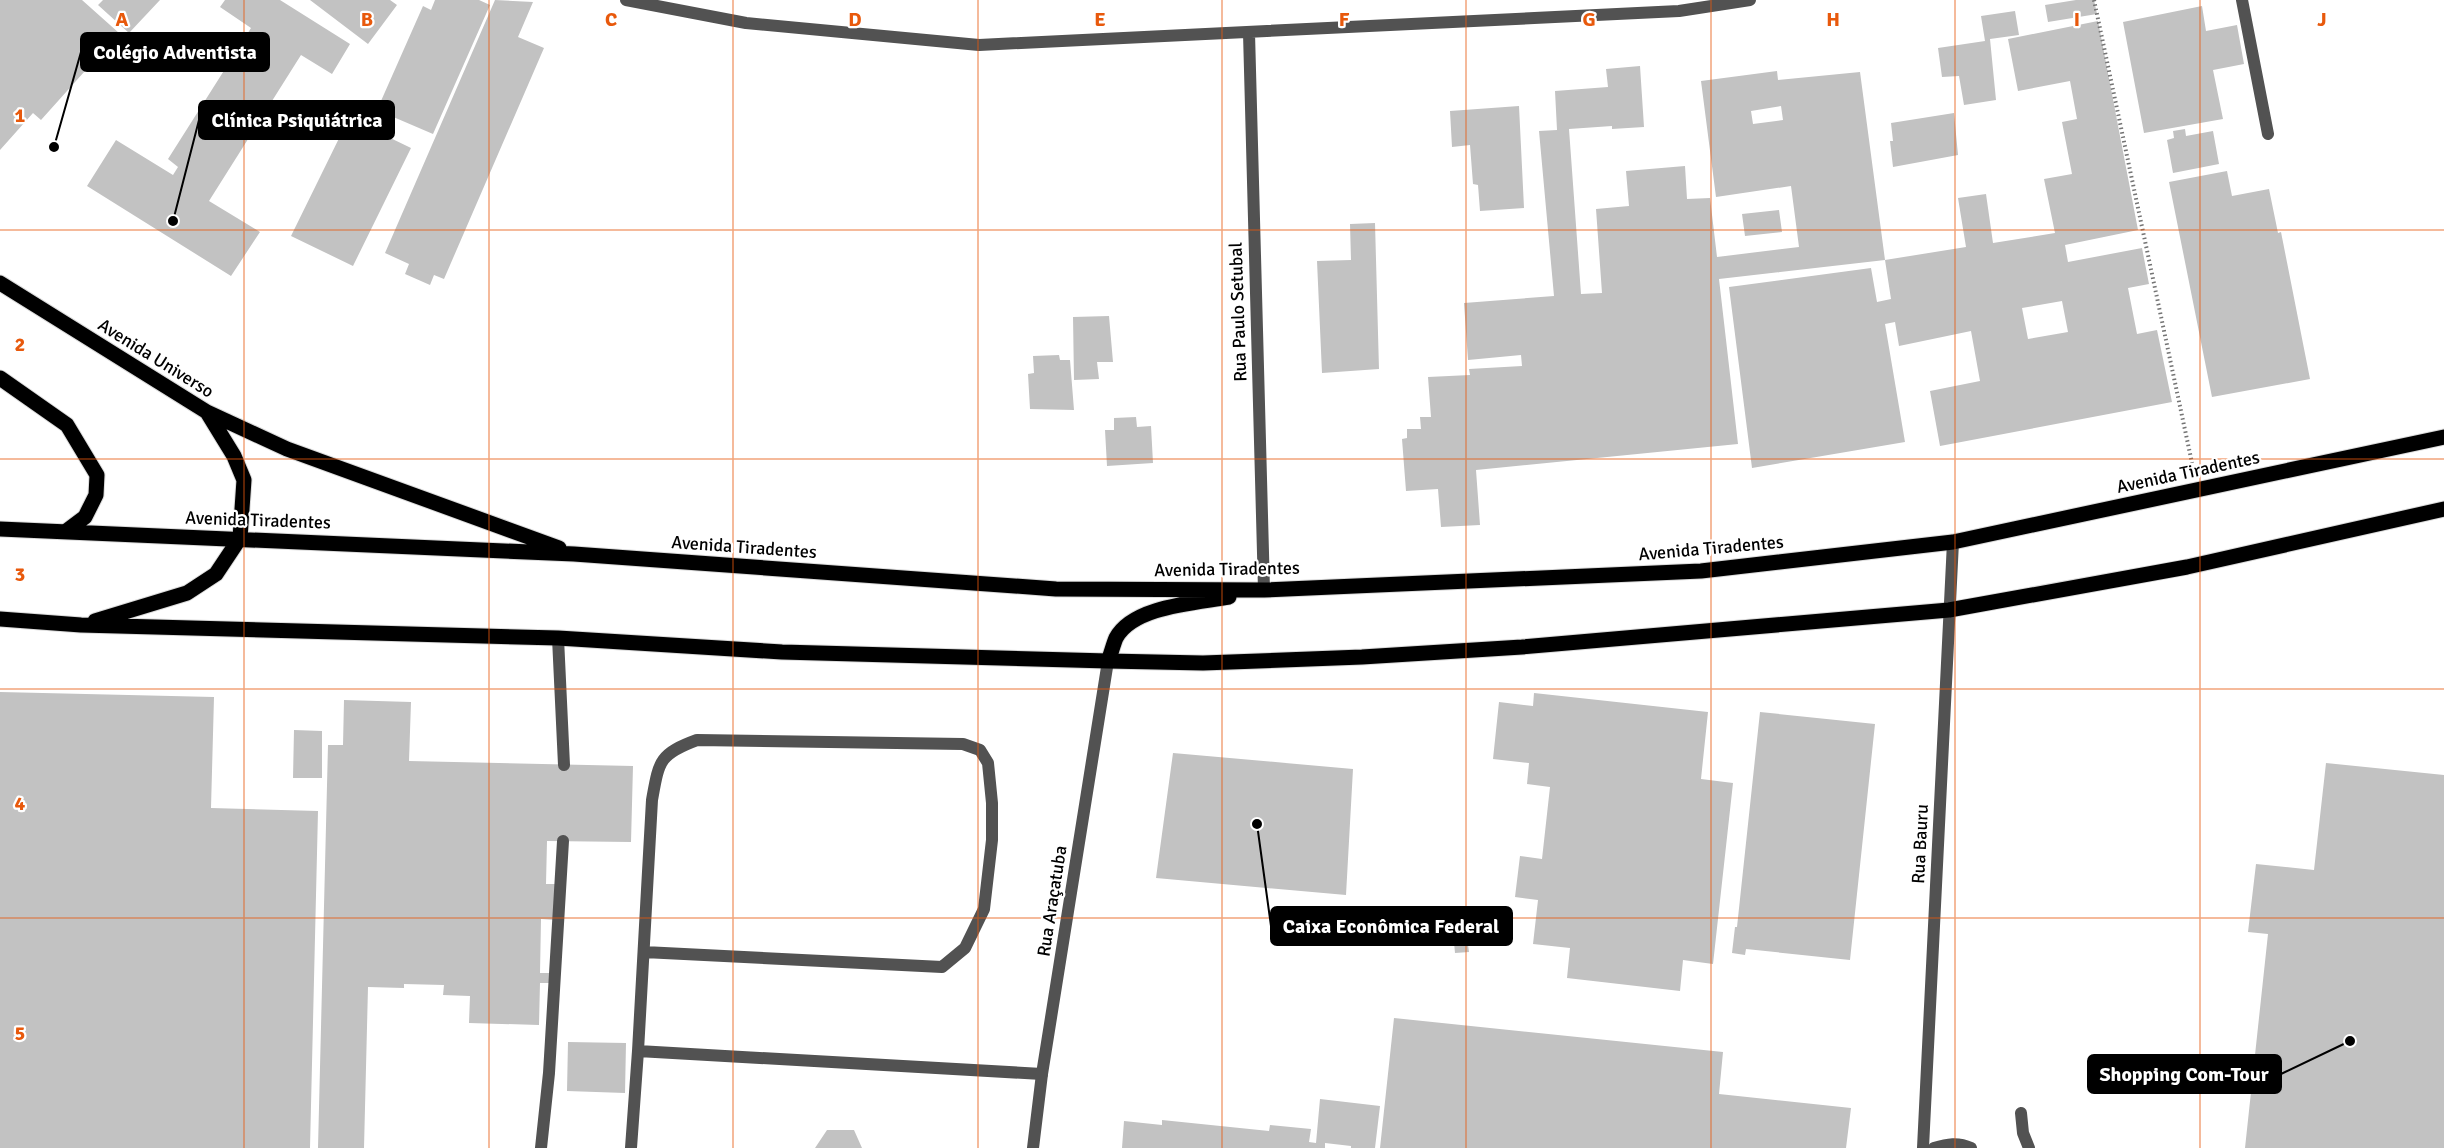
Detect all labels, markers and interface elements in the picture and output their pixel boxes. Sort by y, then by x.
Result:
text: A [116,7,129,32]
text: B [361,7,373,32]
text: C [605,7,617,32]
text: D [848,7,862,32]
text: E [1094,7,1106,32]
text: F [1339,7,1350,32]
text: G [1582,7,1596,32]
text: H [1826,7,1840,32]
text: I [2074,7,2080,32]
text: J [2317,7,2327,32]
callout: Colégio Adventista [81,33,269,71]
text: Colégio Adventista [93,40,257,65]
callout: Clínica Psiquiátrica [199,101,394,139]
text: 1 [15,103,26,128]
text: Clínica Psiquiátrica [212,108,382,133]
street label: Rua Paulo Setubal [1225,242,1251,382]
street label: Avenida Universo [94,314,218,402]
text: 2 [15,332,25,357]
street label: Avenida Tiradentes [2114,446,2262,498]
street label: Avenida Tiradentes [185,506,331,534]
street label: Avenida Tiradentes [671,531,818,563]
street label: Avenida Tiradentes [1637,531,1785,565]
street label: Avenida Tiradentes [1154,557,1300,581]
text: 3 [15,562,25,587]
text: 4 [15,791,26,816]
street label: Rua Bauru [1907,804,1933,884]
street label: Rua Araçatuba [1032,844,1072,958]
callout: Caixa Econômica Federal [1271,907,1512,945]
text: Caixa Econômica Federal [1283,914,1499,939]
text: 5 [15,1021,25,1046]
callout: Shopping Com-Tour [2088,1055,2281,1093]
text: Shopping Com-Tour [2099,1062,2269,1087]

